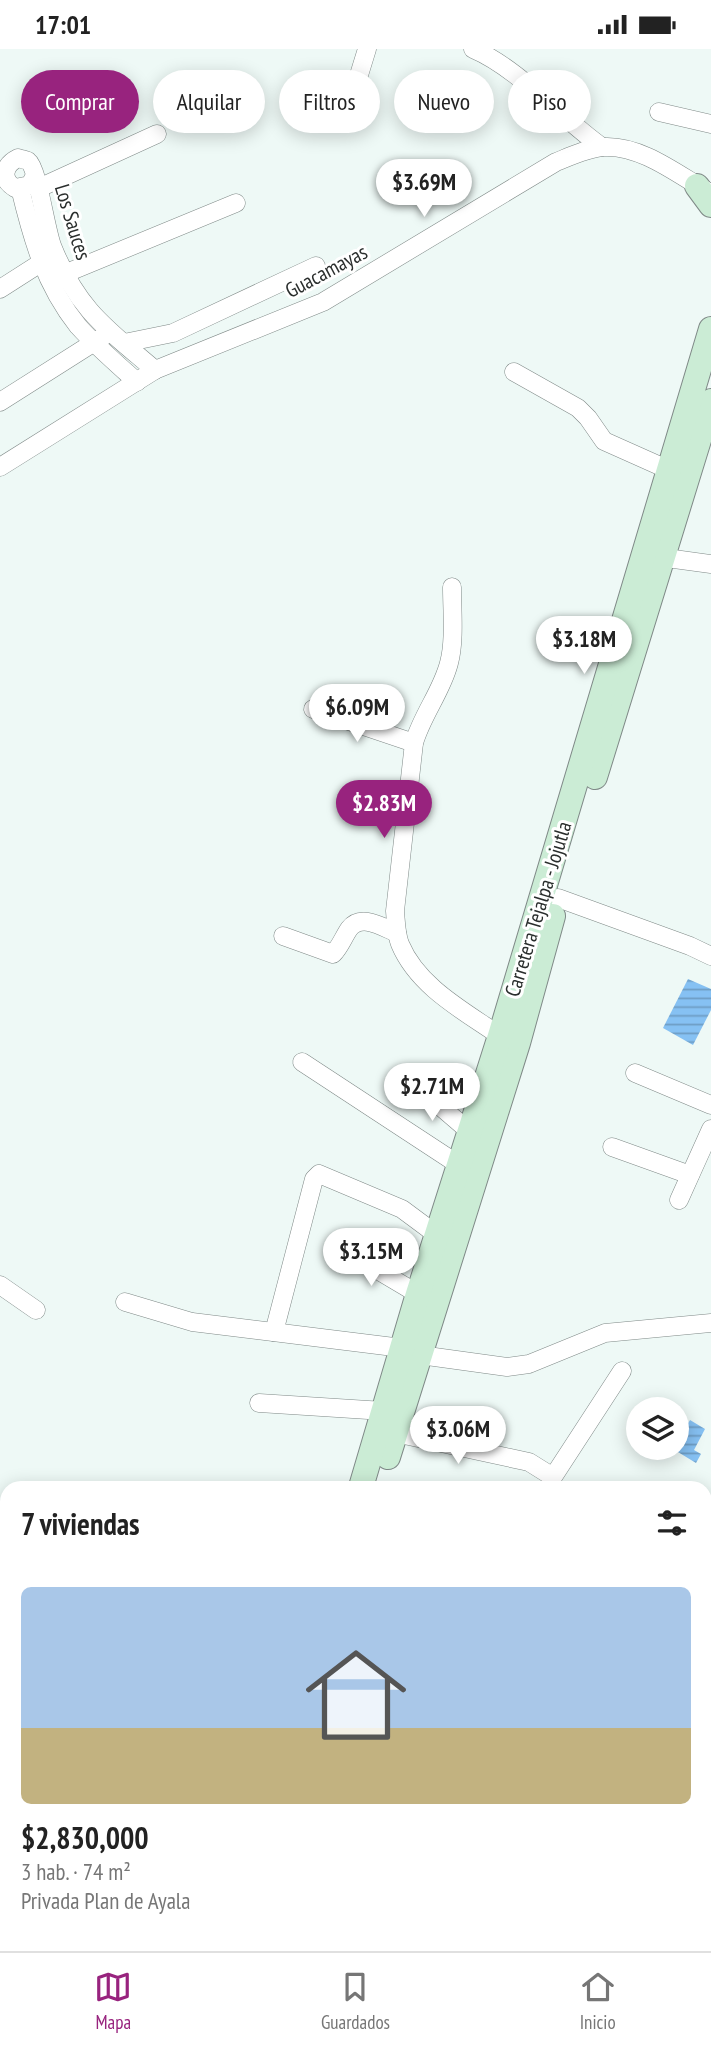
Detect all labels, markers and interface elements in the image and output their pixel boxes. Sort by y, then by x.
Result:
text: 17:01 [35,8,91,41]
chip: Comprar [21,70,139,133]
chip: Alquilar [153,70,265,133]
chip: Filtros [279,70,380,133]
chip: Nuevo [394,70,494,133]
chip: Piso [508,70,591,133]
pin: $3.69M [367,159,481,219]
text: $3.69M [392,167,456,196]
street label: Los Sauces [49,181,97,263]
street label: Guacamayas [280,238,372,304]
pin: $3.18M [527,617,641,676]
text: $3.18M [552,624,616,653]
pin: $6.09M [300,685,414,744]
text: $6.09M [325,692,389,721]
pin: $2.83M [327,781,441,840]
text: $2.83M [352,788,416,817]
street label: Carretera Tejalpa - Jojutla [499,818,577,1000]
pin: $2.71M [375,1063,489,1123]
text: $2.71M [400,1071,464,1100]
pin: $3.15M [314,1229,428,1288]
text: $3.15M [339,1236,403,1265]
map controls [626,1397,689,1460]
button: layers [626,1397,689,1460]
pin: $3.06M [401,1407,515,1466]
text: $3.06M [426,1414,490,1443]
text: 7 viviendas [21,1504,140,1543]
icon: filters [653,1504,691,1542]
icon: home [293,1632,419,1758]
text: $2,830,000 [21,1818,149,1857]
text: 3 hab. · 74 m² [21,1857,131,1886]
text: Privada Plan de Ayala [21,1886,190,1915]
tab: Mapa [94,1968,132,2034]
tab: Guardados [321,1968,390,2034]
tab: Inicio [579,1968,617,2034]

